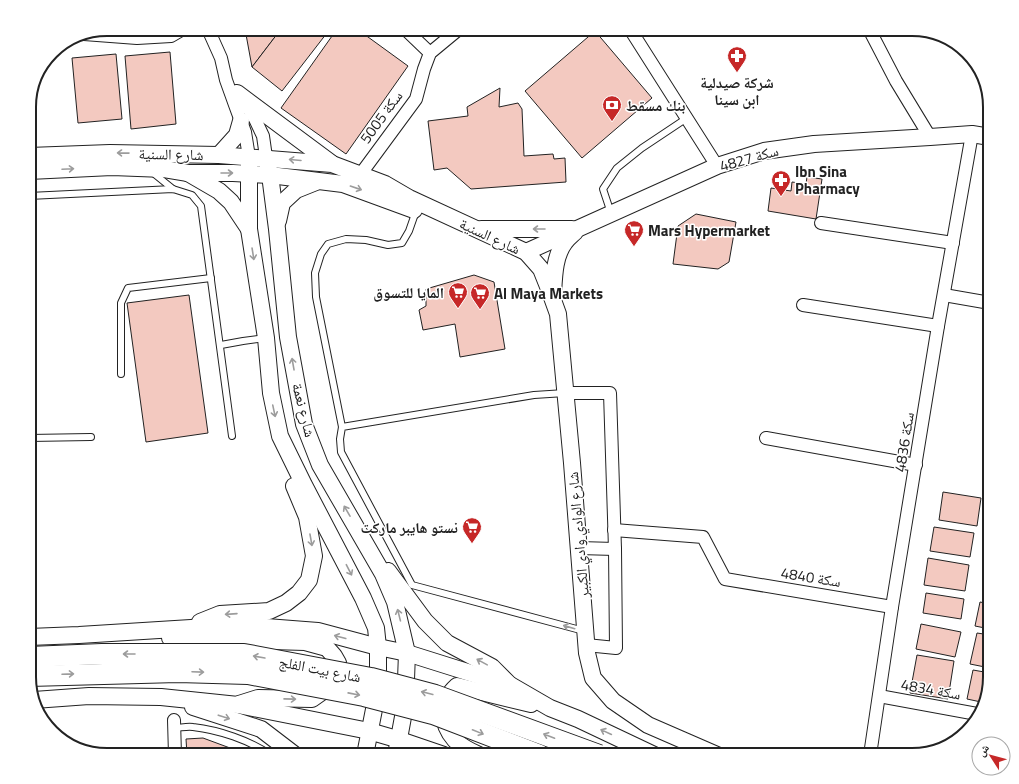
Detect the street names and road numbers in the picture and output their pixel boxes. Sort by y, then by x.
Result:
street label: سكة 5005 [354,86,408,148]
street label: سكة 4827 [717,139,781,177]
street label: شارع السنية [138,142,204,166]
street label: شارع السنية [456,212,524,260]
street label: شارع نعمة [286,380,322,440]
street label: سكة 4836 [888,410,920,474]
street label: شارع الوادي وادي الكبير [561,471,596,600]
street label: سكة 4840 [779,561,843,593]
street label: شارع بيت الفلج [277,650,363,688]
street label: سكة 4834 [899,672,963,706]

